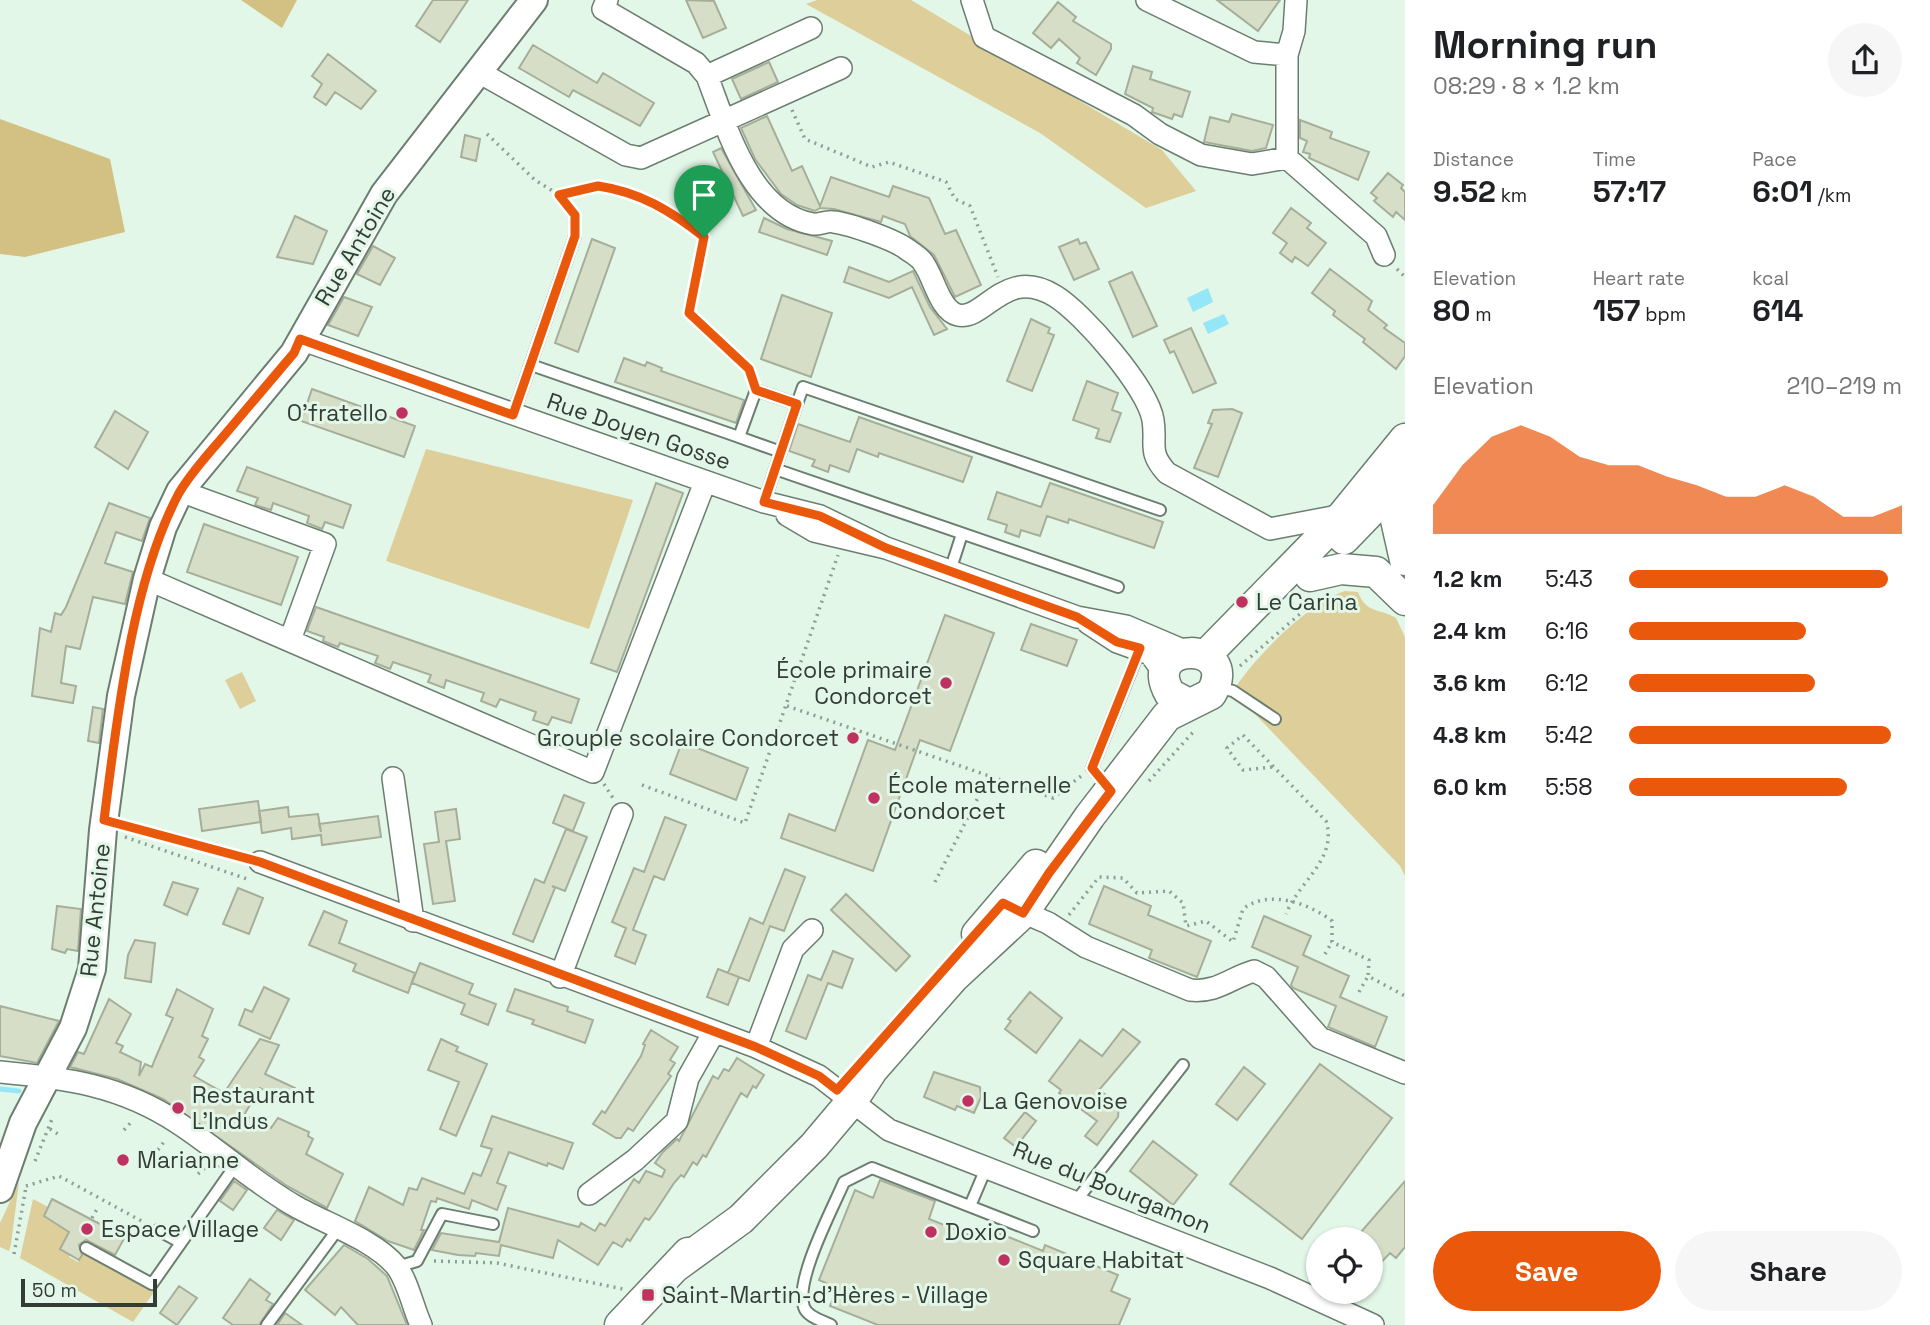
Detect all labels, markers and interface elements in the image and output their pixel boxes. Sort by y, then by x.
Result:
text: Morning run [1433,21,1658,69]
button: share [1828,23,1902,97]
text: 08:29 · 8 × 1.2 km [1433,71,1620,101]
text: Distance [1433,147,1514,172]
text: Time [1593,147,1636,172]
text: Pace [1752,147,1797,172]
pin [674,165,734,237]
text: 9.52 [1433,172,1496,211]
text: 57:17 [1593,172,1666,211]
text: 6:01 [1752,172,1813,211]
icon: arrive [685,176,723,214]
street label: Rue Antoine [308,181,402,311]
text: km [1496,183,1527,208]
text: /km [1813,183,1851,208]
text: Elevation [1433,266,1516,291]
text: Heart rate [1593,266,1685,291]
text: kcal [1752,266,1789,291]
text: 80 [1433,291,1470,330]
text: 157 [1593,291,1640,330]
text: 614 [1752,291,1803,330]
text: m [1470,302,1492,327]
text: bpm [1640,302,1686,327]
text: Elevation [1433,371,1534,401]
text: 210–219 m [1787,371,1902,401]
street label: Rue Doyen Gosse [543,385,735,477]
place label: O’fratello [287,398,388,428]
marker: O’fratello [394,405,410,421]
text: 1.2 km [1433,564,1502,594]
text: 5:43 [1545,564,1593,594]
place label: Le Carina [1256,587,1358,617]
marker: Le Carina [1234,594,1250,610]
text: 2.4 km [1433,616,1507,646]
text: 6:16 [1545,616,1589,646]
place label: École primaire Condorcet [776,655,932,711]
text: 3.6 km [1433,668,1506,698]
text: 6:12 [1545,668,1588,698]
marker: École primaire Condorcet [938,675,954,691]
text: 4.8 km [1433,720,1507,750]
text: 5:42 [1545,720,1593,750]
place label: Grouple scolaire Condorcet [537,723,839,753]
marker: Grouple scolaire Condorcet [845,730,861,746]
place label: École maternelle Condorcet [888,770,1071,826]
text: 6.0 km [1433,772,1507,802]
text: 5:58 [1545,772,1593,802]
marker: École maternelle Condorcet [866,790,882,806]
street label: Rue Antoine [73,842,117,978]
place label: Restaurant L'Indus [192,1080,315,1136]
place label: La Genovoise [982,1086,1128,1116]
marker: La Genovoise [960,1093,976,1109]
marker: Restaurant L'Indus [170,1100,186,1116]
street label: Rue du Bourgamon [1009,1134,1215,1240]
place label: Marianne [137,1145,239,1175]
marker: Marianne [115,1152,131,1168]
place label: Espace Village [101,1214,259,1244]
place label: Doxio [945,1217,1007,1247]
marker: Espace Village [79,1221,95,1237]
marker: Doxio [923,1224,939,1240]
map controls [1306,1227,1383,1304]
button: locate [1306,1227,1383,1304]
button: Save [1433,1231,1661,1311]
button: Share [1675,1231,1902,1311]
place label: Square Habitat [1018,1245,1184,1275]
marker: Square Habitat [996,1252,1012,1268]
scale bar [21,1276,158,1308]
text: 50 m [32,1278,77,1303]
place label: Saint-Martin-d'Hères - Village [662,1280,988,1310]
marker: Saint-Martin-d'Hères - Village [640,1287,656,1303]

